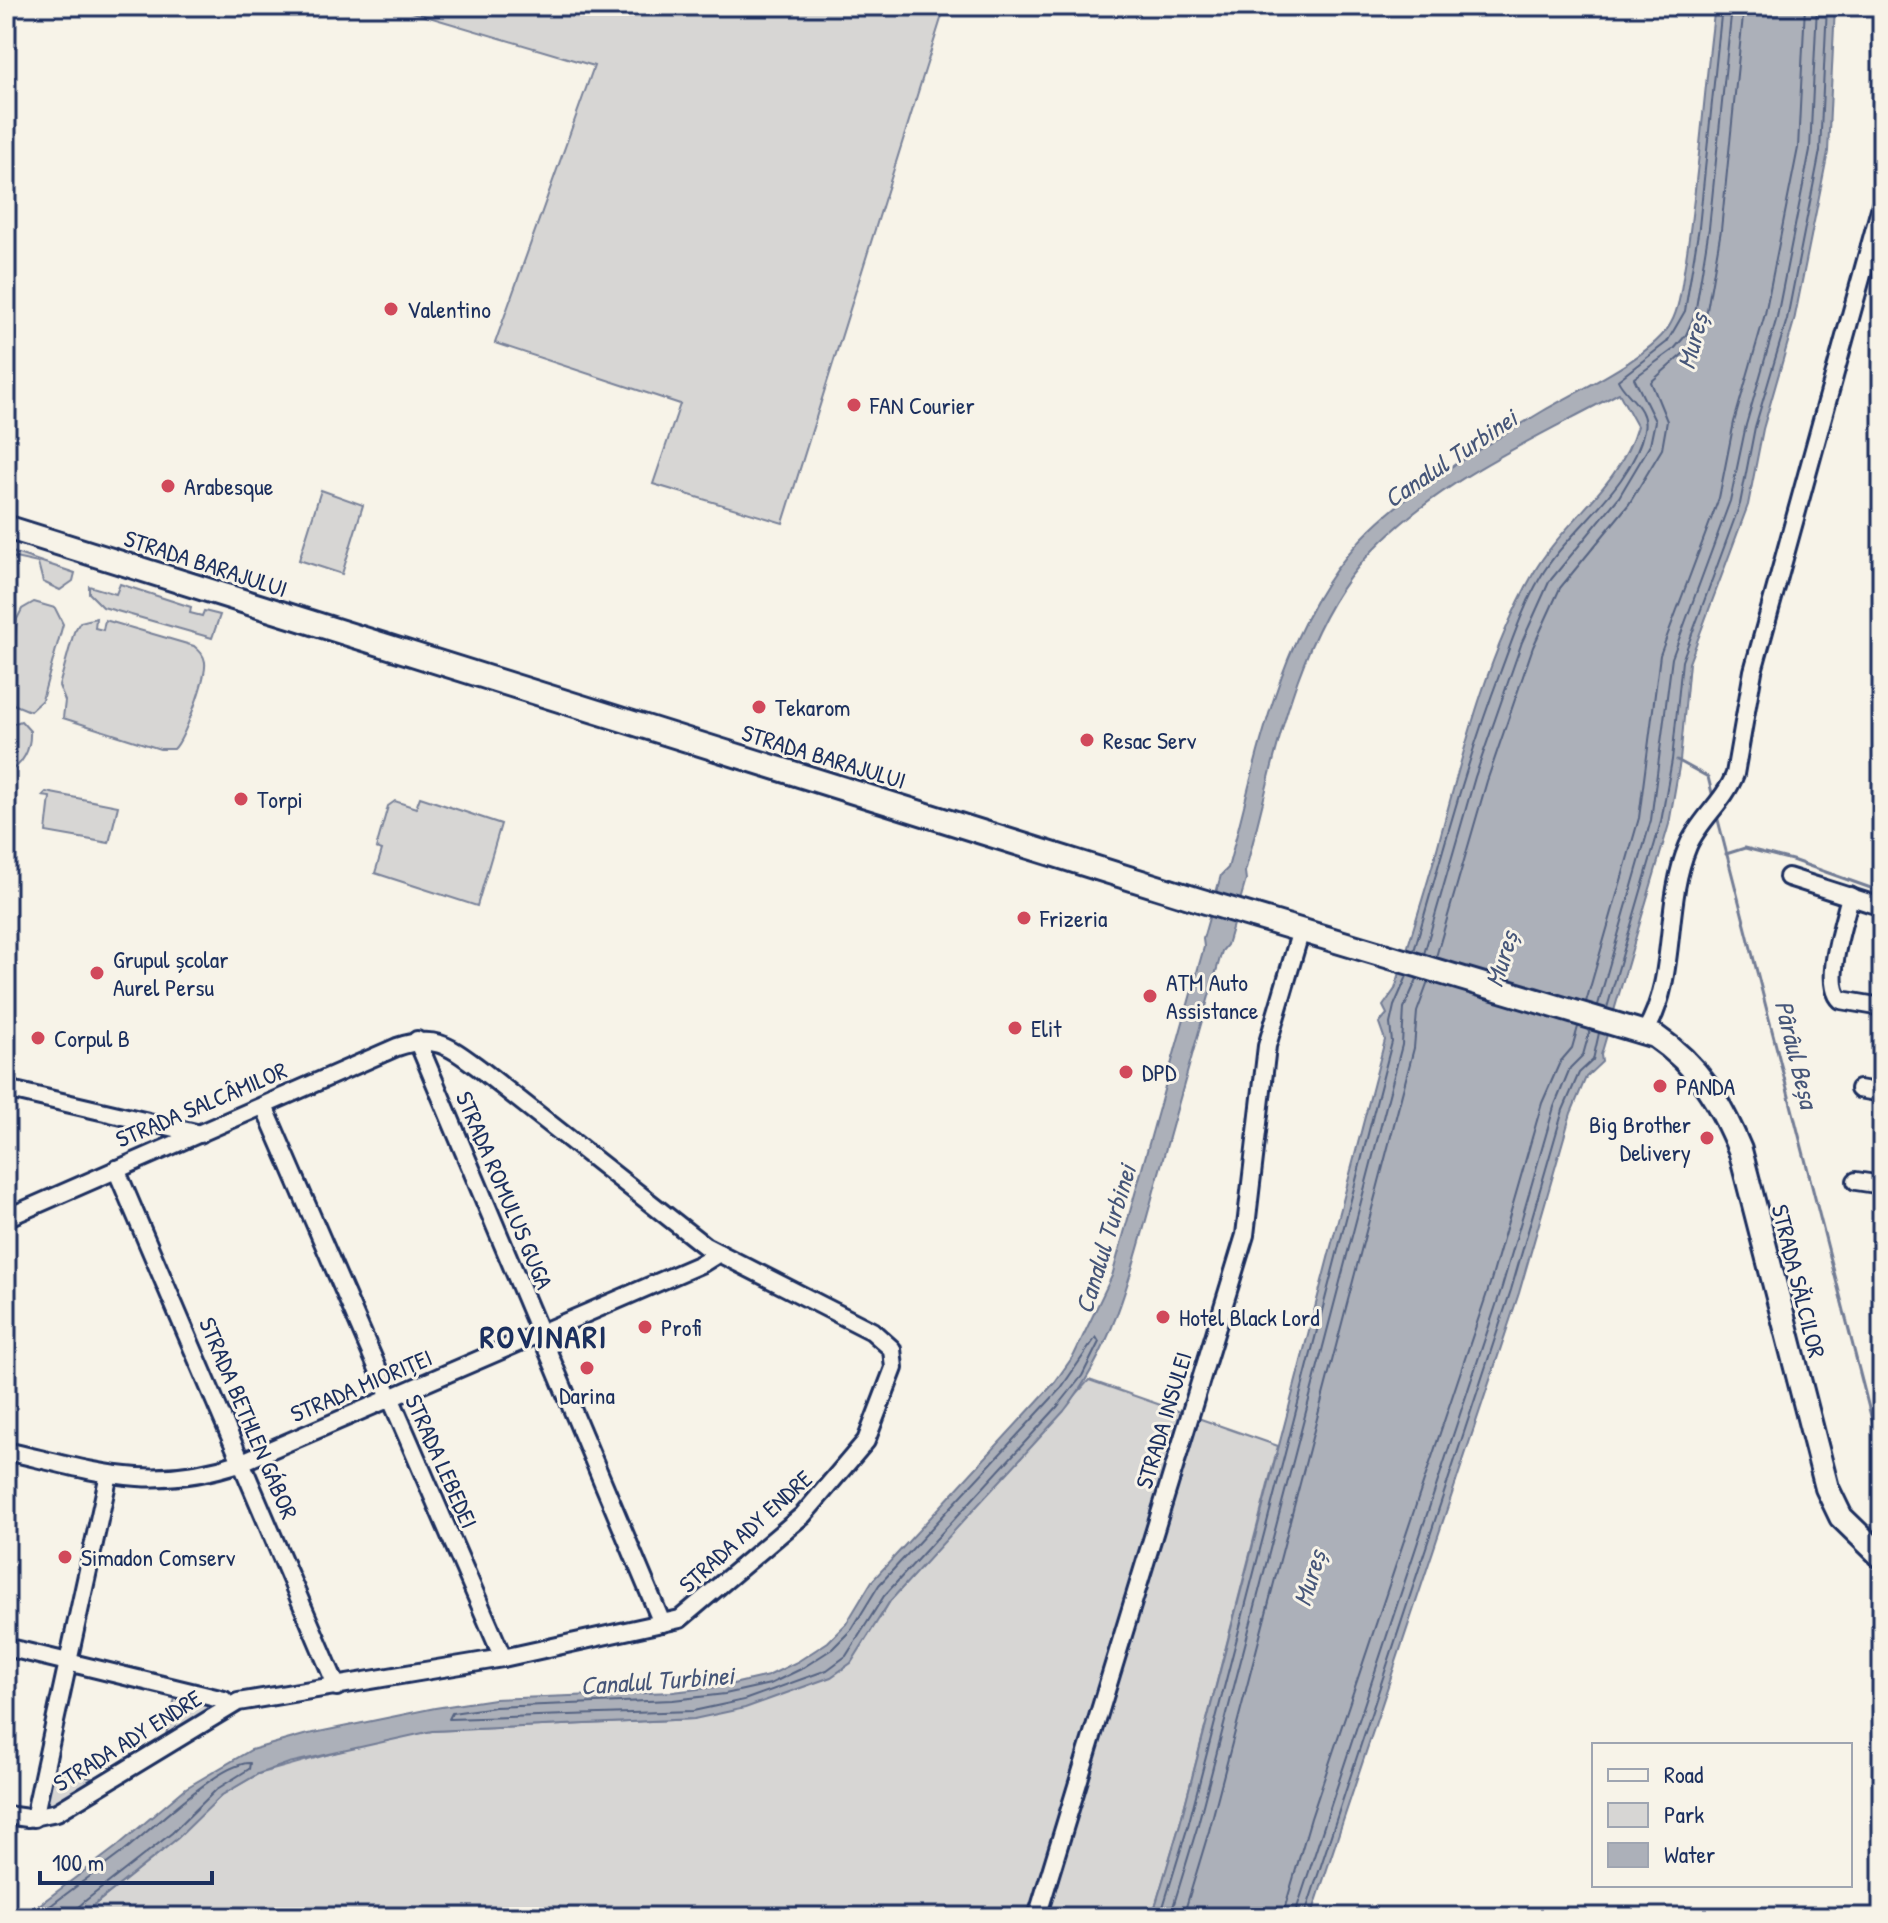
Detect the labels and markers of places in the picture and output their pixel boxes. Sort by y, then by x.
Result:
place label: Valentino [407,293,491,325]
marker: Valentino [382,300,400,318]
place label: FAN Courier [869,389,975,421]
marker: FAN Courier [845,396,863,414]
place label: Arabesque [184,470,274,502]
marker: Arabesque [159,477,177,495]
place label: Tekarom [775,691,850,723]
marker: Tekarom [750,698,768,716]
place label: Resac Serv [1103,724,1197,756]
marker: Resac Serv [1078,731,1096,749]
place label: Torpi [257,783,303,815]
marker: Torpi [232,790,250,808]
place label: Frizeria [1039,902,1107,934]
marker: Frizeria [1015,909,1033,927]
place label: Grupul școlar Aurel Persu [113,943,228,1003]
marker: Grupul școlar Aurel Persu [88,964,106,982]
place label: ATM Auto Assistance [1166,966,1259,1026]
marker: ATM Auto Assistance [1141,987,1159,1005]
place label: Elit [1031,1012,1062,1044]
marker: Elit [1006,1019,1024,1037]
place label: Corpul B [54,1022,130,1054]
marker: Corpul B [29,1029,47,1047]
place label: DPD [1142,1056,1177,1088]
marker: DPD [1117,1063,1135,1081]
place label: PANDA [1676,1070,1735,1102]
marker: PANDA [1651,1077,1669,1095]
place label: Big Brother Delivery [1589,1108,1691,1168]
marker: Big Brother Delivery [1698,1129,1716,1147]
place label: Hotel Black Lord [1179,1301,1320,1333]
marker: Hotel Black Lord [1154,1308,1172,1326]
place label: Profi [661,1311,701,1343]
marker: Profi [636,1318,654,1336]
marker: Darina [578,1359,596,1377]
place label: Darina [559,1379,615,1411]
place label: Simadon Comserv [81,1541,236,1573]
marker: Simadon Comserv [56,1548,74,1566]

